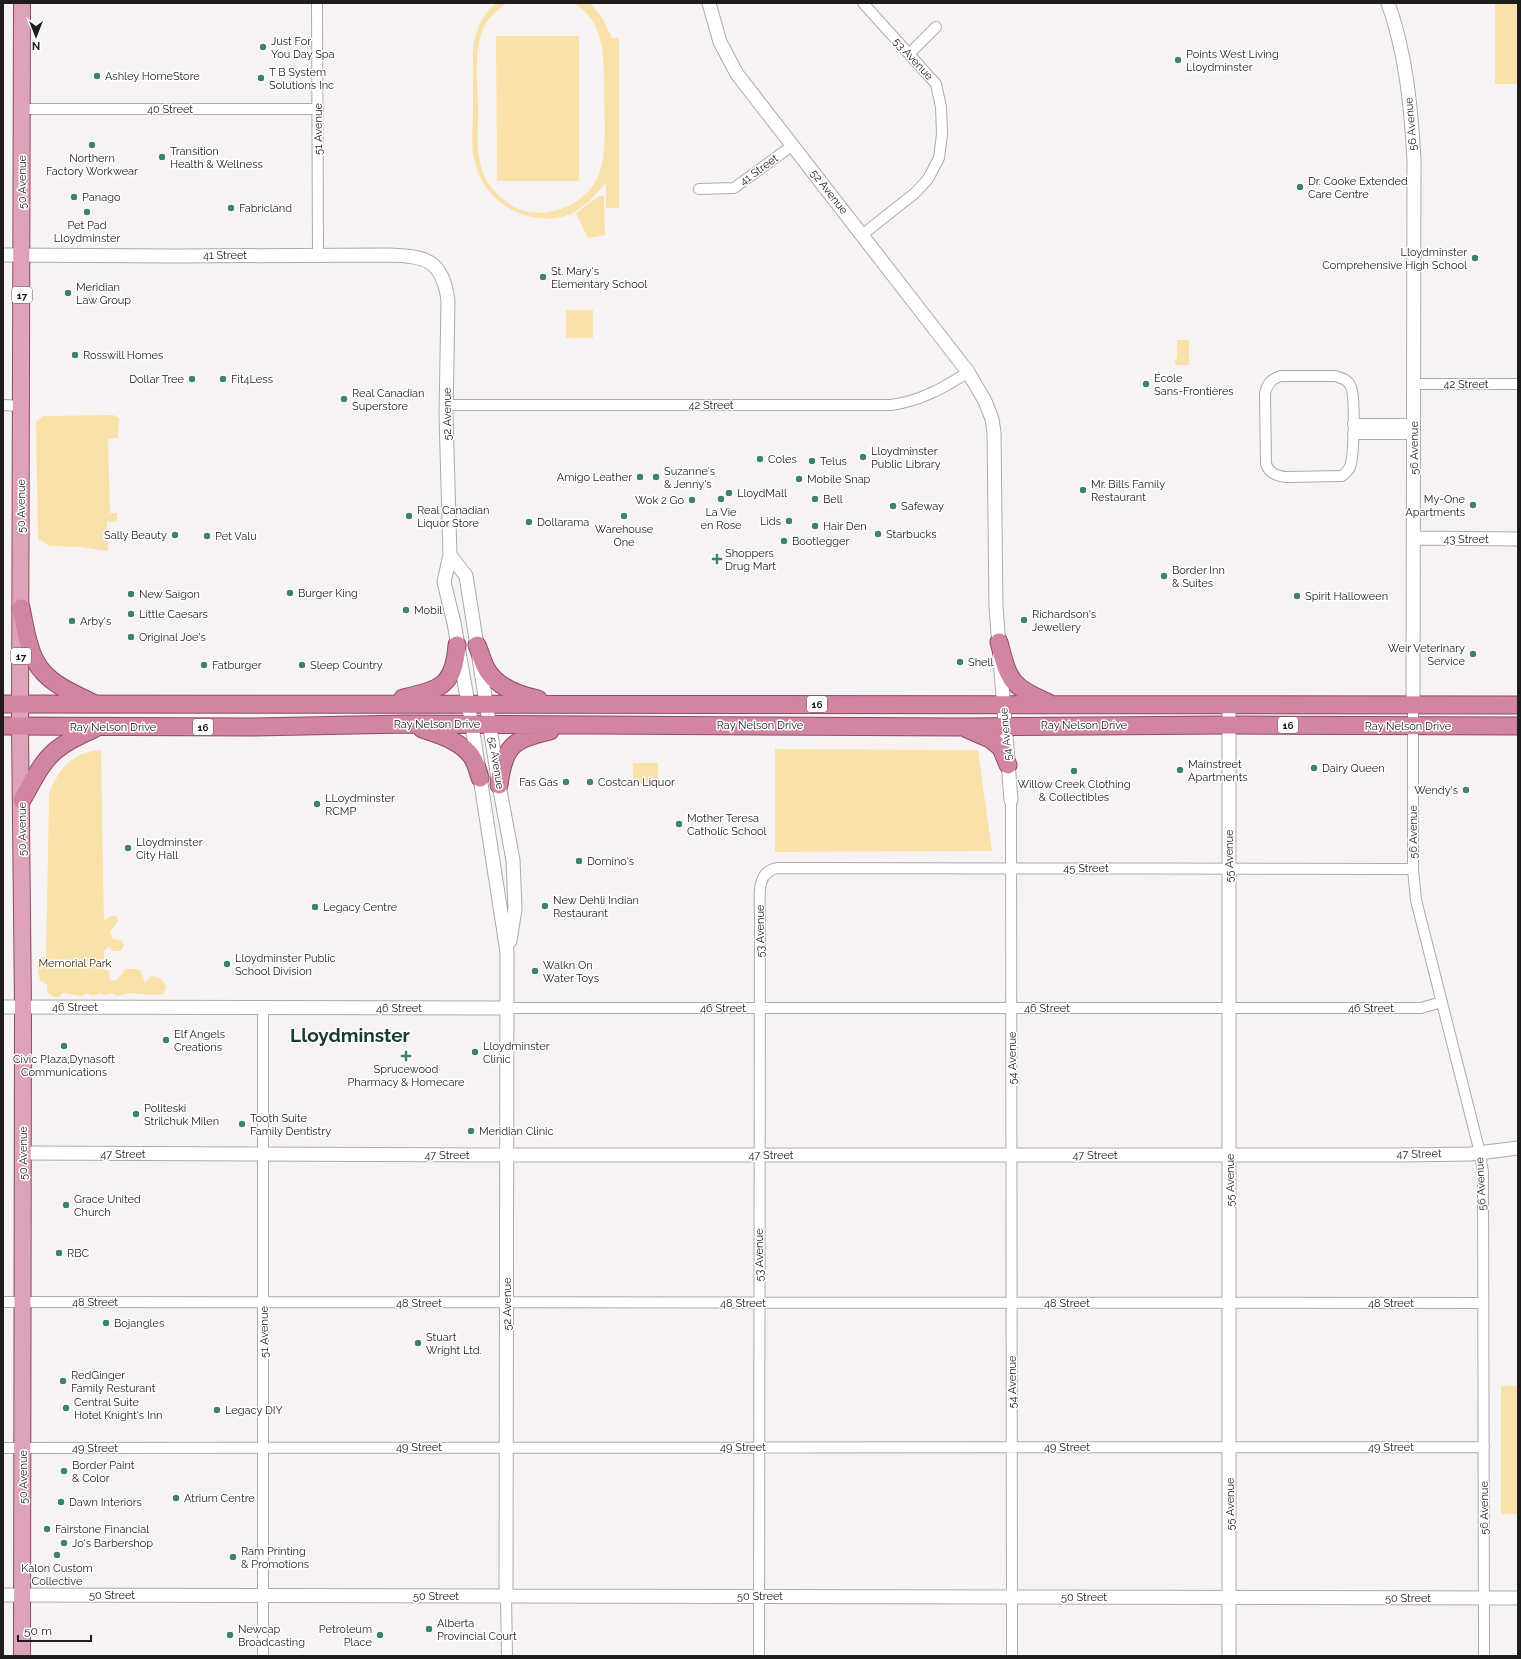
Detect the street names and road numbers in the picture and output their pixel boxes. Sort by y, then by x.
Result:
street label: 53 Avenue [890,35,936,83]
street label: 56 Avenue [1402,96,1420,151]
street label: 40 Street [147,103,193,116]
street label: 51 Avenue [312,103,325,155]
street label: 41 Street [737,152,781,188]
street label: 50 Avenue [16,155,29,209]
street label: 52 Avenue [808,167,851,217]
street label: 41 Street [203,249,247,262]
road number: 17 [12,287,32,303]
street label: 42 Street [1443,378,1489,391]
street label: 52 Avenue [441,387,454,440]
street label: 42 Street [688,399,734,412]
street label: 56 Avenue [1408,421,1421,475]
street label: 50 Avenue [15,479,28,533]
street label: 43 Street [1443,533,1489,546]
road number: 17 [11,648,31,664]
road number: 16 [807,696,827,712]
street label: 54 Avenue [997,706,1015,761]
road number: 16 [1278,717,1298,733]
street label: Ray Nelson Drive [394,718,481,731]
road number: 16 [193,719,213,735]
street label: Ray Nelson Drive [717,719,804,732]
street label: Ray Nelson Drive [1041,719,1128,732]
street label: Ray Nelson Drive [1365,720,1452,733]
street label: Ray Nelson Drive [70,721,157,734]
street label: 52 Avenue [485,736,507,791]
street label: 50 Avenue [16,802,29,856]
street label: 56 Avenue [1407,805,1420,859]
street label: 55 Avenue [1223,829,1236,883]
street label: 45 Street [1063,862,1109,875]
street label: 53 Avenue [754,904,767,957]
street label: 46 Street [52,1001,98,1014]
street label: 46 Street [376,1002,422,1015]
street label: 46 Street [700,1002,746,1015]
street label: 46 Street [1024,1002,1070,1015]
street label: 46 Street [1348,1002,1394,1015]
street label: 54 Avenue [1006,1031,1019,1085]
street label: 50 Avenue [17,1126,30,1180]
street label: 47 Street [1396,1147,1442,1161]
street label: 47 Street [100,1148,146,1161]
street label: 47 Street [424,1149,470,1162]
street label: 47 Street [748,1149,794,1162]
street label: 47 Street [1072,1149,1118,1162]
street label: 55 Avenue [1224,1153,1237,1207]
street label: 56 Avenue [1473,1156,1489,1211]
street label: 53 Avenue [753,1228,766,1281]
street label: 52 Avenue [501,1277,514,1330]
street label: 48 Street [72,1296,118,1309]
street label: 48 Street [396,1297,442,1310]
street label: 48 Street [720,1297,766,1310]
street label: 48 Street [1044,1297,1090,1310]
street label: 48 Street [1368,1297,1414,1310]
street label: 51 Avenue [258,1306,271,1358]
street label: 54 Avenue [1006,1355,1019,1409]
street label: 49 Street [396,1441,442,1454]
street label: 49 Street [720,1441,766,1454]
street label: 49 Street [1044,1441,1090,1454]
street label: 49 Street [1368,1441,1414,1454]
street label: 49 Street [72,1442,118,1455]
street label: 50 Avenue [17,1450,30,1504]
street label: 55 Avenue [1224,1477,1237,1531]
street label: 56 Avenue [1478,1481,1491,1535]
street label: 50 Street [89,1589,135,1602]
street label: 50 Street [413,1590,459,1603]
street label: 50 Street [737,1590,783,1603]
street label: 50 Street [1061,1591,1107,1604]
street label: 50 Street [1385,1592,1431,1605]

